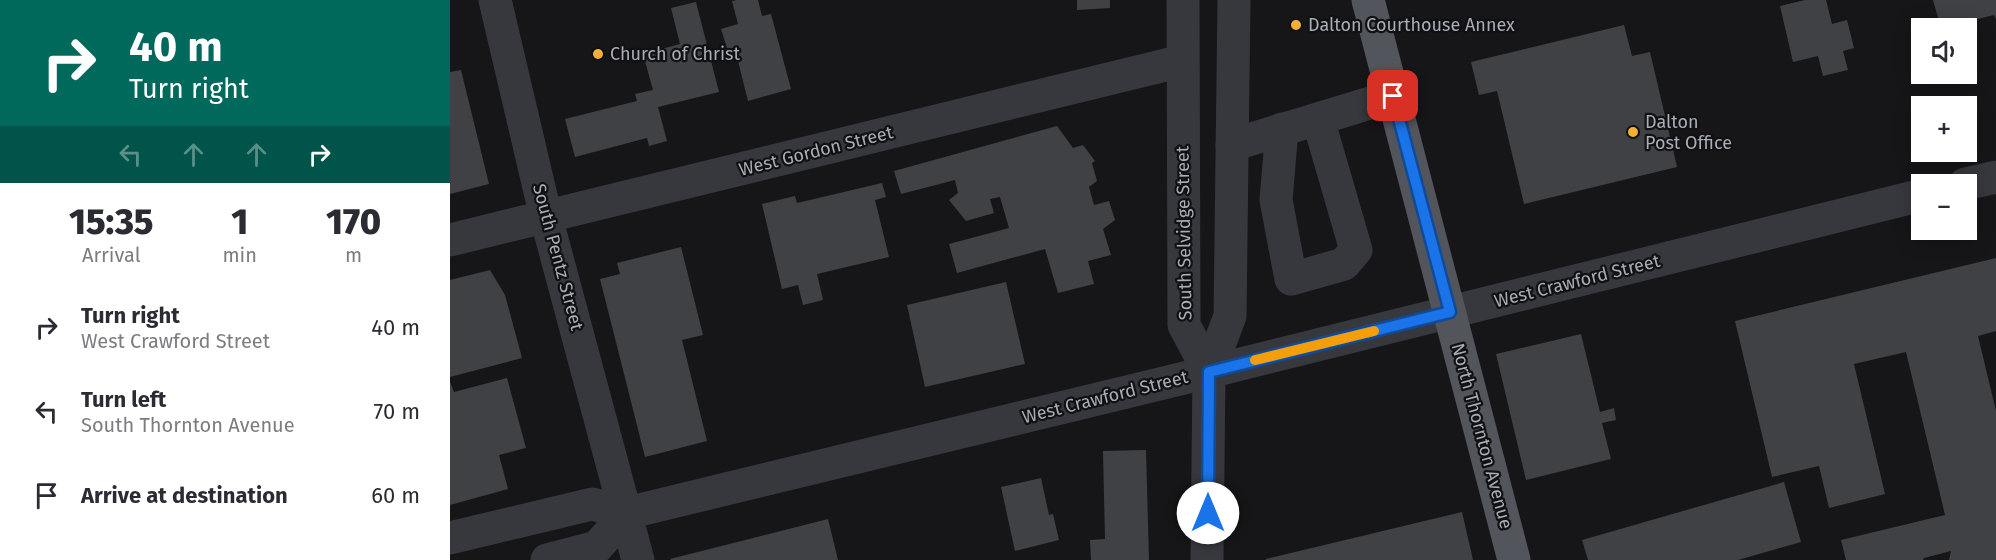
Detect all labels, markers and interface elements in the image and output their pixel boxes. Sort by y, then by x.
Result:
place label: Dalton Courthouse Annex [1308,14,1515,36]
marker: Dalton Courthouse Annex [1289,18,1303,32]
map controls [1911,18,1977,240]
button: sound [1911,18,1977,84]
text: 40 m [129,22,223,72]
icon: right [30,24,108,102]
place label: Church of Christ [610,43,740,65]
marker: Church of Christ [591,47,605,61]
pin [1367,70,1418,121]
text: Turn right [129,73,249,105]
icon: arrive [1376,79,1409,112]
button: + [1911,96,1977,162]
place label: Dalton Post Office [1645,111,1732,154]
street label: West Gordon Street [737,121,896,181]
marker: Dalton Post Office [1626,125,1640,139]
icon: left [114,138,147,171]
icon: ahead [177,138,210,171]
icon: ahead [240,138,273,171]
icon: right [303,138,336,171]
street label: South Selvidge Street [1171,145,1197,320]
button: − [1911,174,1977,240]
street label: South Pentz Street [528,181,588,333]
text: 15:35 [69,200,154,244]
text: 1 [231,200,248,244]
text: 170 [326,200,381,244]
text: Arrival [82,243,141,267]
text: min [222,243,257,267]
text: m [345,243,362,267]
street label: West Crawford Street [1492,250,1663,312]
text: Turn right [81,302,180,329]
icon: right [30,311,63,344]
text: 40 m [371,314,420,341]
text: West Crawford Street [81,329,270,353]
street label: North Thornton Avenue [1447,341,1517,531]
street label: West Crawford Street [1020,366,1191,428]
text: Turn left [81,386,166,413]
icon: left [30,395,63,428]
text: 70 m [374,398,420,425]
text: South Thornton Avenue [81,413,295,437]
icon: arrive [30,479,63,512]
position arrow [1176,481,1240,545]
text: Arrive at destination [81,482,288,509]
text: 60 m [371,482,420,509]

